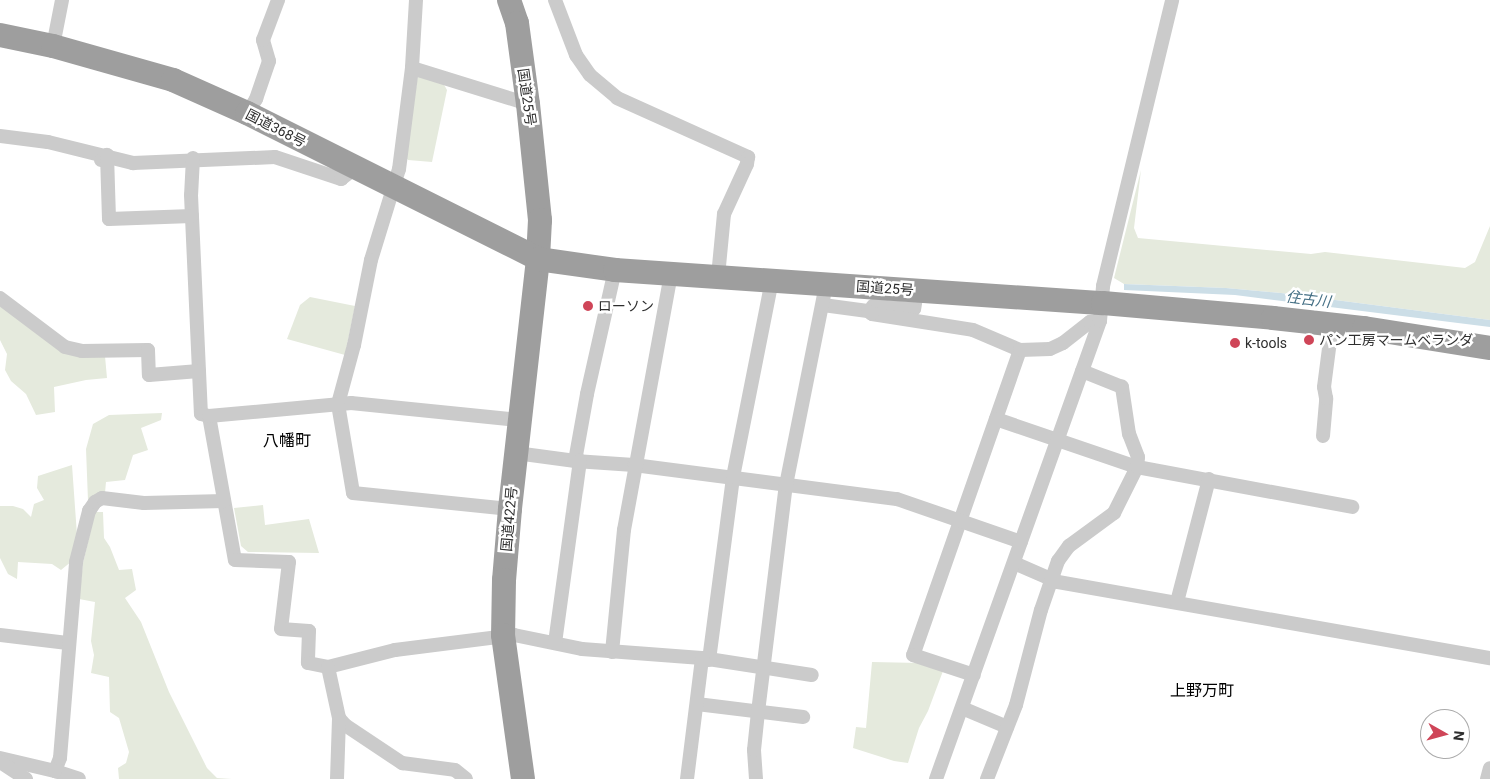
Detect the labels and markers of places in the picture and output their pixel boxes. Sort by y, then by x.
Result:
place label: ローソン [598,298,654,314]
marker: ローソン [582,300,594,312]
place label: パン工房マームベランダ [1319,332,1473,348]
marker: パン工房マームベランダ [1303,334,1315,346]
place label: k-tools [1245,335,1287,351]
marker: k-tools [1229,337,1241,349]

